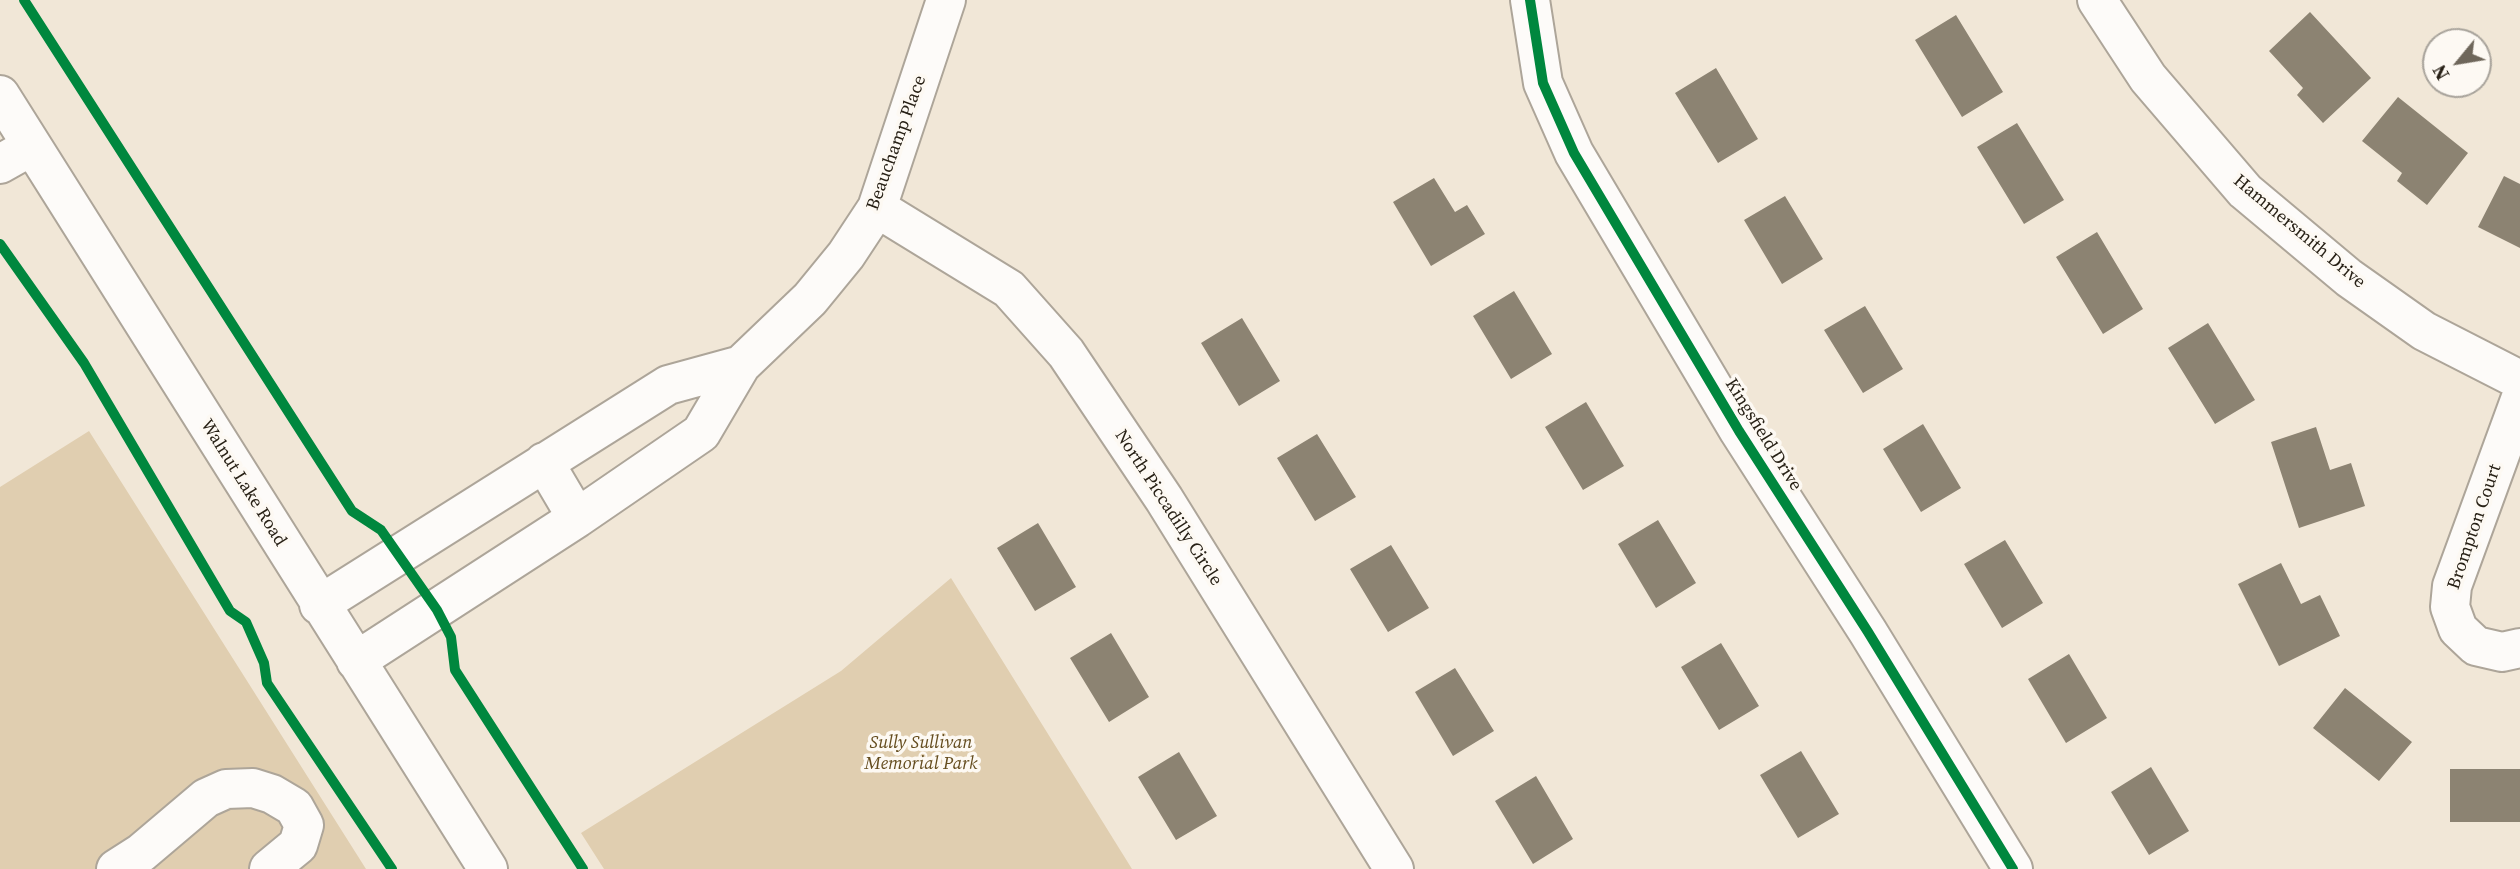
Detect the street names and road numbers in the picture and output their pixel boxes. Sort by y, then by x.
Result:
street label: Beauchamp Place [863,73,931,213]
street label: Hammersmith Drive [2229,171,2369,293]
street label: Kingsfield Drive [1720,375,1806,495]
street label: Walnut Lake Road [195,416,291,550]
street label: North Piccadilly Circle [1110,426,1226,590]
street label: Brompton Court [2443,462,2507,592]

